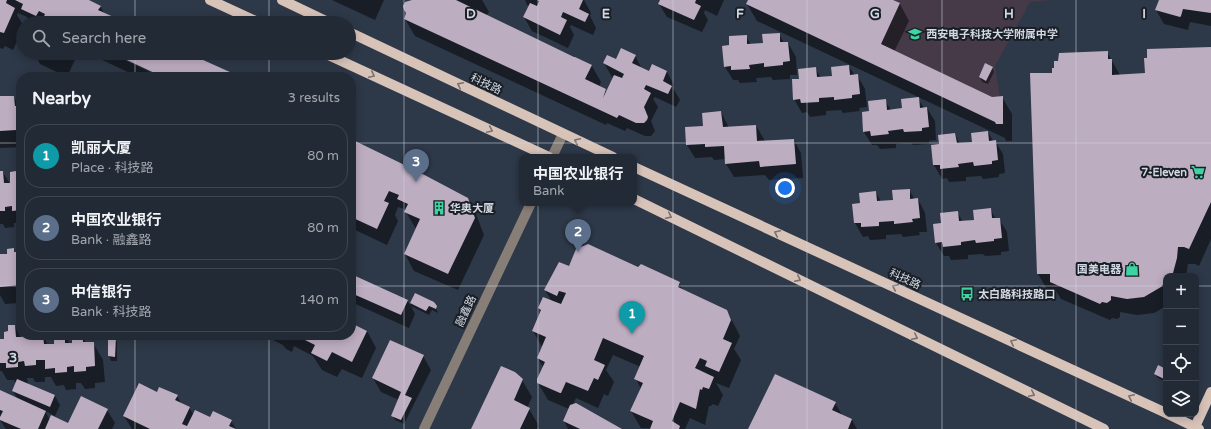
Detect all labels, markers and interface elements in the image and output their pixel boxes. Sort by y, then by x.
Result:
text: D [466,6,476,22]
text: E [602,6,610,22]
text: F [736,6,744,22]
text: G [870,6,880,22]
text: H [1004,6,1014,22]
text: I [1142,6,1146,22]
search box [16,16,356,60]
school or university icon: 西安电子科技大学附属中学 [907,26,923,42]
icon: search [30,27,52,49]
place label: 西安电子科技大学附属中学 [926,28,1058,41]
text: Search here [62,29,146,47]
one-way arrow [368,70,376,78]
street label: 科技路 [468,71,504,97]
one-way arrow [456,82,464,90]
text: Nearby [32,88,91,109]
text: 3 results [288,90,340,106]
one-way arrow [486,125,494,133]
one-way arrow [574,138,582,146]
text: 凯丽大厦 [71,139,131,157]
text: 1 [42,148,50,164]
text: 80 m [307,148,339,164]
pin: 3 [403,149,429,182]
popup [519,154,637,206]
text: Place · 科技路 [71,160,154,176]
supermarket icon: 7-Eleven [1190,164,1206,180]
text: 中国农业银行 [533,165,623,183]
place label: 7-Eleven [1141,166,1187,179]
your location [775,178,795,198]
text: Bank [533,183,564,199]
building icon: 华奥大厦 [431,200,447,216]
place label: 华奥大厦 [450,202,494,215]
text: 中国农业银行 [71,211,161,229]
one-way arrow [665,211,672,219]
pin: 2 [565,219,591,252]
text: 2 [42,220,50,236]
text: 80 m [307,220,339,236]
one-way arrow [773,230,781,238]
text: Bank · 融鑫路 [71,232,151,248]
shop icon: 国美电器 [1124,261,1140,277]
place label: 国美电器 [1077,263,1122,276]
street label: 科技路 [887,266,923,292]
map controls [1163,273,1199,417]
button: + [1163,273,1199,309]
one-way arrow [794,275,801,282]
text: 中信银行 [71,283,131,301]
one-way arrow [891,284,899,292]
bus stop icon: 太白路科技路口 [959,286,975,302]
place label: 太白路科技路口 [978,288,1055,301]
text: 3 [42,292,50,308]
text: 140 m [299,292,339,308]
street label: 融鑫路 [453,293,479,329]
pin: 1 [619,301,645,334]
text: Bank · 科技路 [71,304,151,320]
button: − [1163,309,1199,345]
one-way arrow [911,332,918,340]
one-way arrow [1009,339,1017,347]
button: locate [1163,345,1199,381]
text: 3 [9,350,17,366]
button: layers [1163,381,1199,417]
one-way arrow [1027,389,1035,397]
one-way arrow [1127,394,1135,402]

